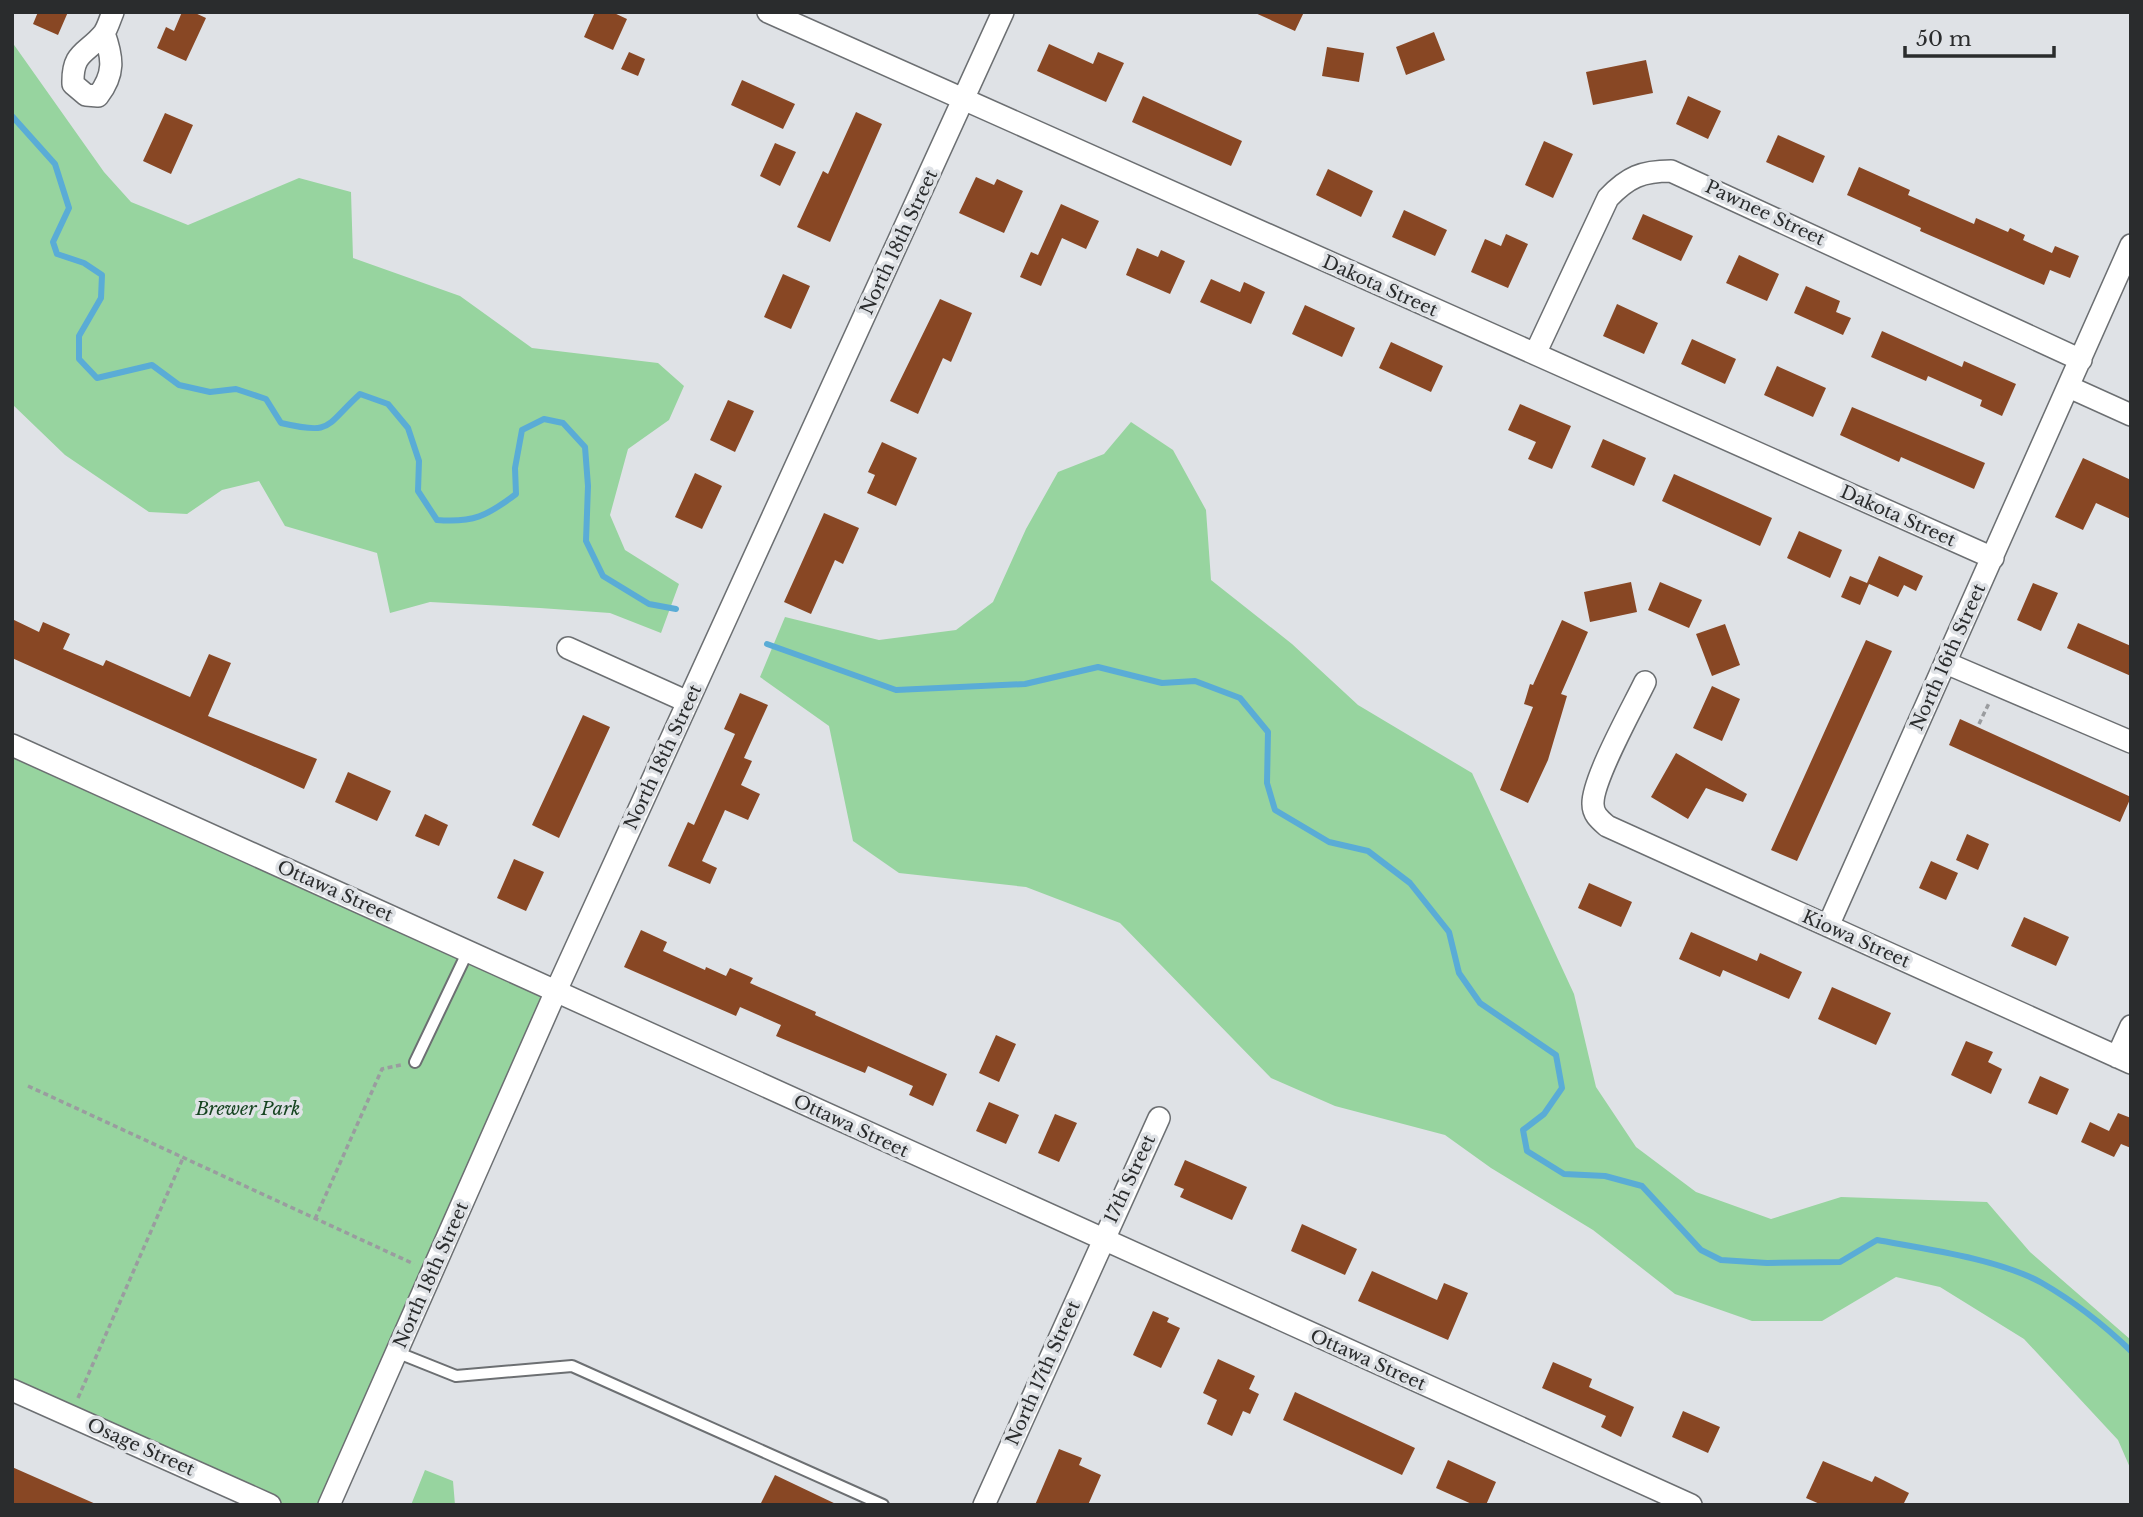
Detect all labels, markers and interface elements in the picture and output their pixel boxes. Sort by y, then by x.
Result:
scale bar [1905,14,2054,58]
text: 50 m [1916,26,1972,52]
street label: North 18th Street [856,166,942,318]
street label: Pawnee Street [1702,176,1828,250]
street label: Dakota Street [1319,251,1441,321]
street label: Dakota Street [1837,481,1959,551]
street label: North 16th Street [1906,580,1990,734]
street label: North 18th Street [620,681,706,833]
street label: Ottawa Street [274,856,397,926]
street label: Kiowa Street [1799,905,1914,973]
street label: Ottawa Street [790,1090,912,1162]
park label: Brewer Park [195,1098,300,1120]
street label: 17th Street [1100,1131,1160,1227]
street label: North 18th Street [389,1198,473,1352]
street label: North 17th Street [1001,1297,1085,1449]
street label: Ottawa Street [1307,1325,1430,1395]
street label: Osage Street [84,1413,198,1481]

